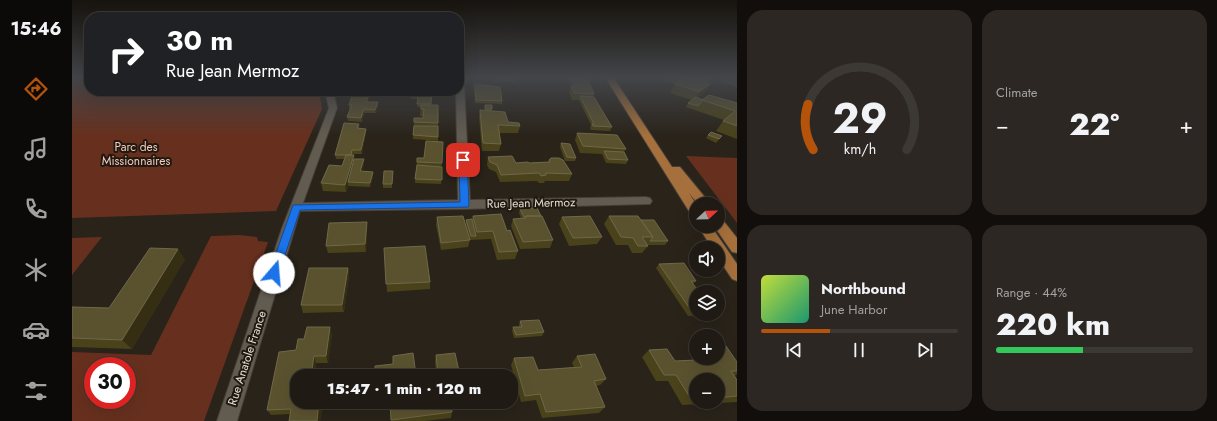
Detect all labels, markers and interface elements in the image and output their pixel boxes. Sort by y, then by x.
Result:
text: 15:46 [10,16,62,42]
text: 30 m [166,20,233,61]
icon: right [100,28,152,80]
text: Rue Jean Mermoz [166,58,299,84]
icon: directions [22,75,50,103]
text: Climate [996,83,1037,102]
text: 29 [832,88,887,149]
text: 22° [1069,103,1119,146]
text: − [996,109,1009,141]
text: + [1179,109,1193,141]
icon: music [22,135,50,163]
park label: Parc des Missionnaires [102,138,170,170]
text: km/h [843,139,876,159]
pin [446,143,480,177]
icon: arrive [452,149,474,171]
street label: Rue Jean Mermoz [486,193,576,213]
icon: phone [22,195,50,223]
north arrow [689,197,725,233]
map controls [689,197,725,409]
button: sound [689,241,725,277]
position arrow [253,252,295,294]
icon: climate [22,256,50,284]
text: Northbound [821,278,906,300]
text: Range · 44% [996,283,1067,302]
button: layers [689,285,725,321]
text: June Harbor [821,300,887,319]
text: 220 km [996,303,1110,346]
street label: Rue Anatole France [223,308,271,408]
icon: car [22,316,50,344]
button: + [689,329,725,365]
icon: previous [783,339,805,361]
icon: pause [848,339,870,361]
icon: next [914,339,936,361]
speed limit sign: 30 [84,357,136,409]
button: − [689,373,725,409]
icon: filters [22,377,50,405]
text: 15:47 · 1 min · 120 m [327,378,481,400]

